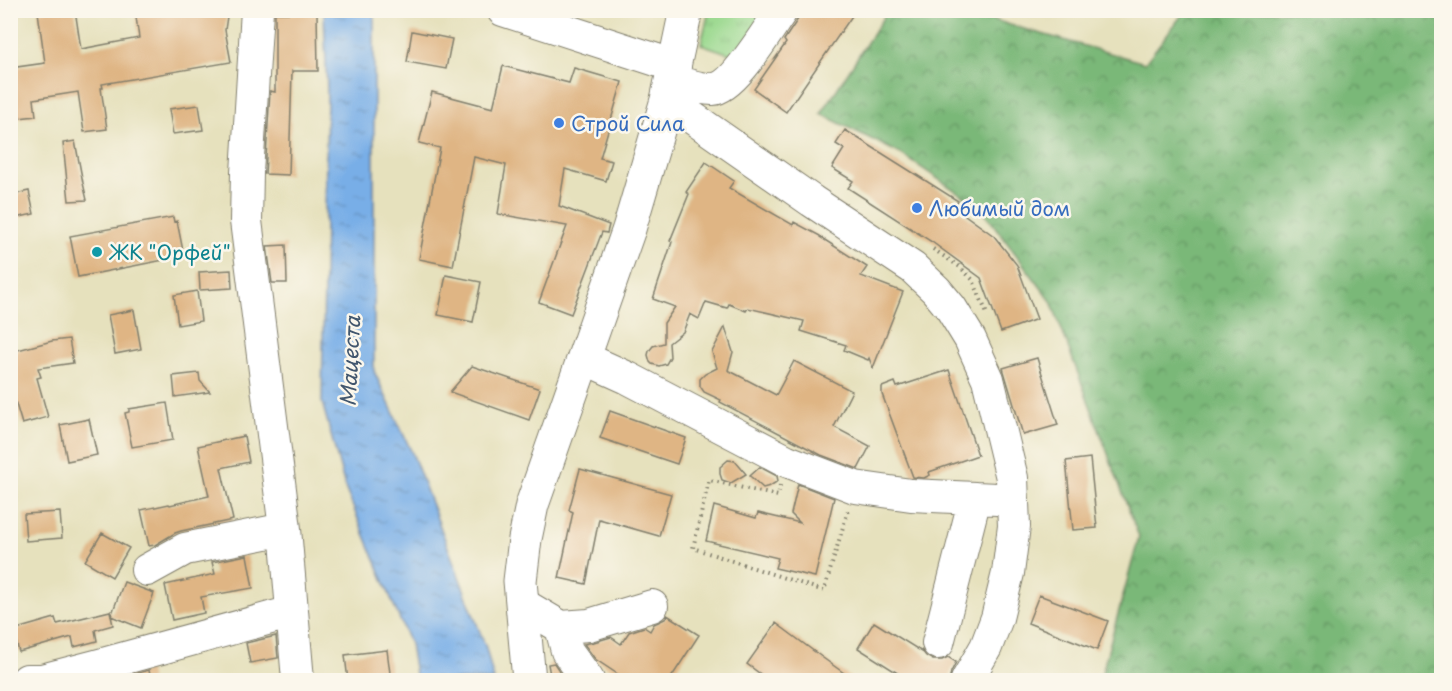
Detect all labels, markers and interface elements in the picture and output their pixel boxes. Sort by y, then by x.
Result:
place label: Строй Сила [571,108,685,138]
marker: Строй Сила [552,116,566,130]
place label: Любимый дом [929,193,1070,223]
marker: Любимый дом [910,201,924,215]
place label: ЖК "Орфей" [108,237,231,267]
marker: ЖК "Орфей" [90,245,104,259]
water label: Мацеста [331,314,367,407]

